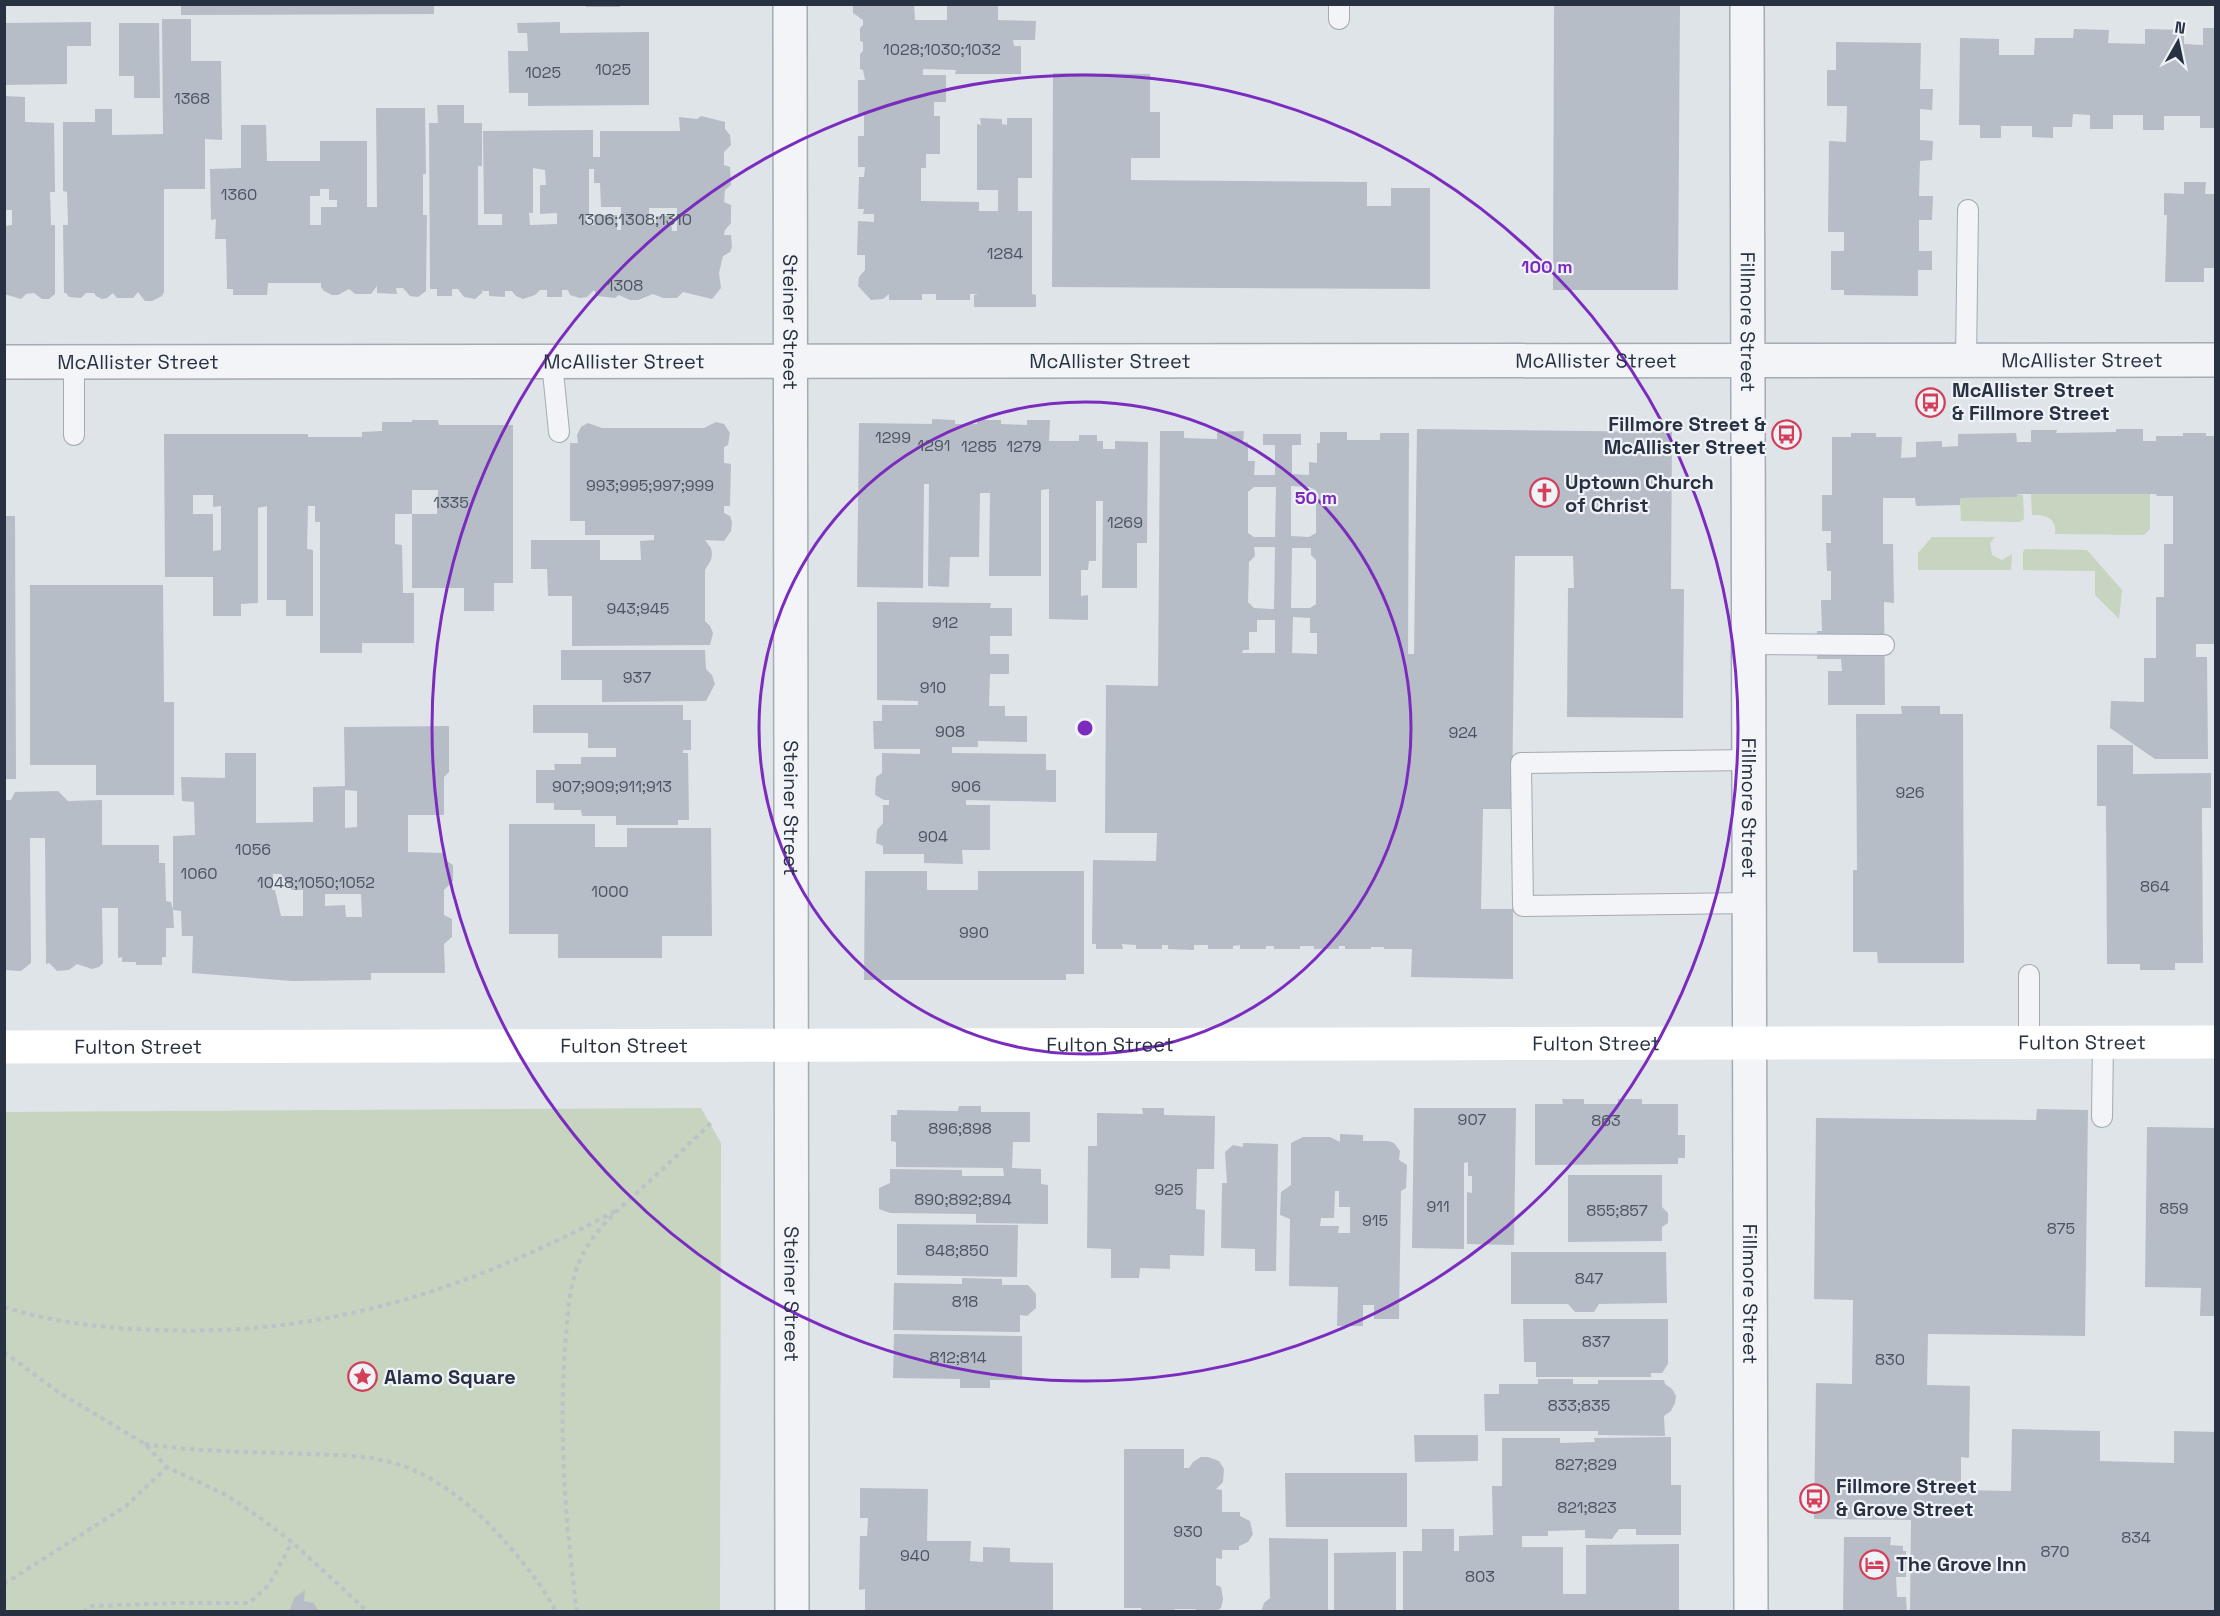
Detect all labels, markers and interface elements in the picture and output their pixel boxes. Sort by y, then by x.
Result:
north arrow [2148,12,2208,72]
text: N [2173,16,2187,39]
house number: 1028;1030;1032 [883,39,1001,60]
house number: 1025 [595,59,631,80]
house number: 1025 [525,62,561,83]
house number: 1368 [174,88,210,109]
house number: 1360 [221,184,257,205]
house number: 1306;1308;1310 [578,209,692,230]
house number: 1284 [987,243,1023,264]
street label: Fillmore Street [1735,252,1761,392]
street label: Steiner Street [777,254,803,390]
text: 100 m [1521,255,1573,278]
house number: 1308 [607,275,643,296]
street label: McAllister Street [1515,347,1677,374]
street label: McAllister Street [2001,347,2163,373]
street label: McAllister Street [543,348,705,375]
street label: McAllister Street [1029,348,1191,374]
street label: McAllister Street [57,349,219,375]
place label: McAllister Street & Fillmore Street [1952,377,2114,426]
bus stop icon: McAllister Street & Fillmore Street [1915,386,1947,418]
place label: Fillmore Street & McAllister Street [1604,411,1766,460]
bus stop icon: Fillmore Street & McAllister Street [1771,419,1803,451]
house number: 1299 [875,427,911,448]
house number: 1291 [918,435,950,456]
house number: 1285 [961,436,997,457]
house number: 1279 [1006,436,1042,457]
place label: Uptown Church of Christ [1565,469,1714,518]
house number: 993;995;997;999 [586,475,714,496]
church icon: Uptown Church of Christ [1528,477,1560,509]
text: 50 m [1295,486,1337,509]
house number: 1335 [433,492,469,513]
house number: 1269 [1107,512,1143,533]
house number: 943;945 [607,598,669,619]
house number: 912 [932,612,958,633]
house number: 937 [623,667,651,688]
house number: 910 [920,677,946,698]
centre of rings [1075,718,1095,738]
house number: 908 [935,721,965,742]
house number: 924 [1449,722,1477,743]
street label: Fillmore Street [1736,738,1762,878]
street label: Steiner Street [778,740,804,876]
house number: 907;909;911;913 [552,776,672,797]
house number: 906 [951,776,981,797]
house number: 926 [1895,782,1925,803]
house number: 904 [918,826,948,847]
house number: 1056 [235,839,271,860]
house number: 1060 [181,863,218,884]
house number: 1048;1050;1052 [257,872,375,893]
house number: 864 [2140,876,2170,897]
house number: 1000 [591,881,629,902]
house number: 990 [959,922,989,943]
street label: Fulton Street [2018,1029,2146,1055]
street label: Fulton Street [1532,1030,1660,1057]
street label: Fulton Street [1046,1031,1174,1058]
street label: Fulton Street [560,1032,688,1059]
street label: Fulton Street [74,1034,202,1060]
house number: 907 [1458,1109,1486,1130]
house number: 863 [1591,1110,1621,1131]
house number: 896;898 [928,1118,992,1139]
house number: 925 [1154,1179,1184,1200]
house number: 890;892;894 [914,1189,1012,1210]
house number: 911 [1426,1196,1450,1217]
house number: 859 [2159,1198,2189,1219]
house number: 855;857 [1586,1200,1648,1221]
house number: 915 [1362,1210,1388,1231]
house number: 875 [2047,1218,2075,1239]
street label: Fillmore Street [1737,1224,1763,1364]
street label: Steiner Street [779,1226,805,1362]
house number: 848;850 [925,1240,989,1261]
house number: 847 [1575,1268,1603,1289]
house number: 818 [952,1291,978,1312]
house number: 837 [1582,1331,1610,1352]
house number: 812;814 [929,1347,987,1368]
house number: 830 [1875,1349,1905,1370]
place icon: Alamo Square [347,1361,379,1393]
place label: Alamo Square [384,1364,516,1390]
house number: 833;835 [1548,1395,1610,1416]
house number: 827;829 [1555,1454,1617,1475]
place label: Fillmore Street & Grove Street [1836,1473,1977,1522]
bus stop icon: Fillmore Street & Grove Street [1799,1482,1831,1514]
house number: 821;823 [1557,1497,1617,1518]
house number: 930 [1173,1521,1203,1542]
house number: 834 [2121,1527,2151,1548]
house number: 870 [2041,1541,2069,1562]
house number: 940 [900,1545,930,1566]
hotel icon: The Grove Inn [1859,1548,1891,1580]
place label: The Grove Inn [1896,1551,2027,1577]
house number: 803 [1465,1566,1495,1587]

